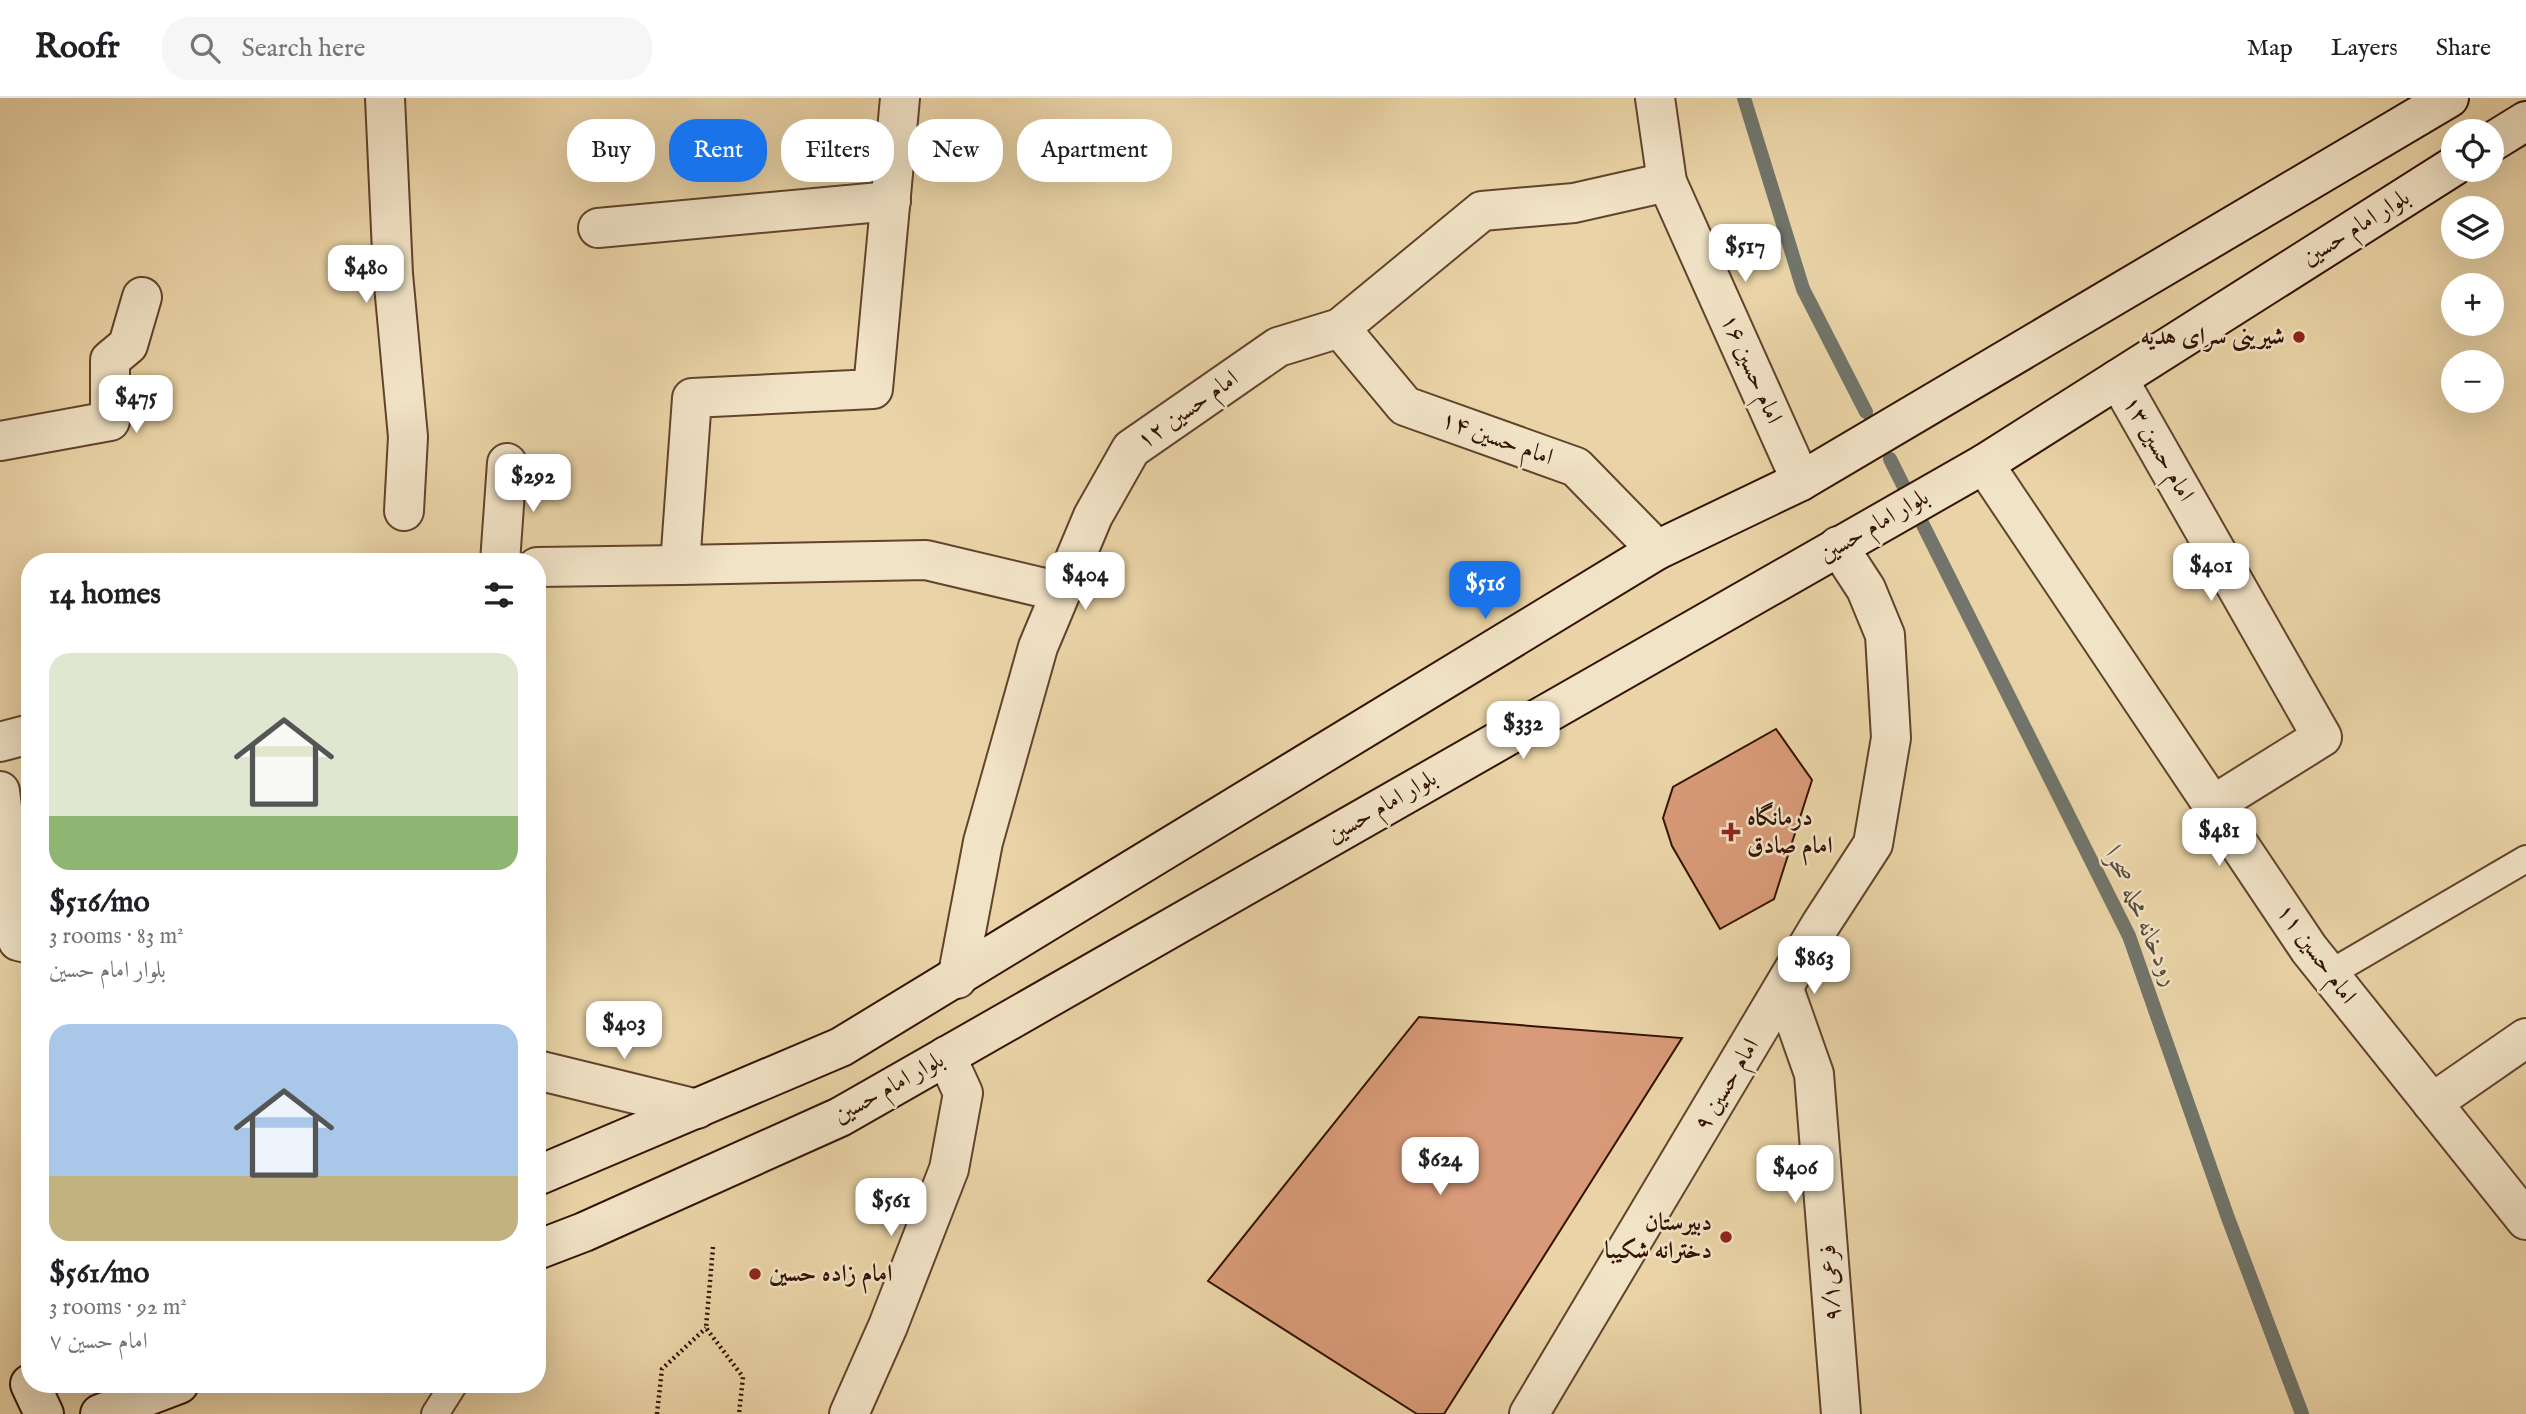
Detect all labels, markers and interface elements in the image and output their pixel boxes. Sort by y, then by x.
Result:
search box [162,17,652,80]
text: Roofr [35,27,120,69]
icon: search [186,29,224,67]
text: Search here [242,32,365,65]
text: Map [2247,33,2293,64]
text: Layers [2331,33,2398,64]
text: Share [2436,33,2491,64]
chip: Buy [567,119,655,182]
chip: Rent [669,119,767,182]
chip: Filters [781,119,894,182]
chip: New [908,119,1003,182]
chip: Apartment [1017,119,1172,182]
map controls [2441,119,2504,413]
button: locate [2441,119,2504,182]
street label: بلوار امام حسین [2296,183,2418,277]
button: layers [2441,196,2504,259]
pin: $517 [1704,225,1786,284]
text: $517 [1725,232,1765,261]
pin: $480 [325,246,407,305]
text: $480 [344,253,388,282]
button: + [2441,273,2504,336]
street label: امام حسین ۱۶ [1709,309,1789,430]
place label: شیرینی سرای هدیه [2140,322,2285,353]
marker: شیرینی سرای هدیه [2291,329,2307,345]
button: − [2441,350,2504,413]
street label: امام حسین ۱۲ [1131,364,1247,460]
pin: $475 [95,376,177,435]
text: $475 [115,383,157,412]
street label: امام حسین ۱۳ [2112,391,2201,509]
street label: امام حسین ۱۴ [1435,404,1557,477]
pin: $292 [492,454,574,514]
text: $292 [511,462,555,491]
street label: بلوار امام حسین [1813,482,1937,573]
pin: $401 [2170,544,2252,603]
text: $401 [2189,551,2233,580]
pin: $404 [1044,552,1126,612]
text: $404 [1062,560,1108,589]
pin: $516 [1444,561,1526,621]
text: $516 [1465,569,1505,598]
text: 14 homes [49,576,161,614]
icon: filters [480,576,518,614]
icon: home [221,699,347,825]
pin: $332 [1482,702,1564,761]
text: $332 [1503,709,1543,738]
street label: بلوار امام حسین [1321,763,1445,854]
place label: درمانگاه امام صادق [1747,801,1833,866]
pin: $481 [2178,808,2260,868]
text: $481 [2198,816,2240,845]
marker: درمانگاه امام صادق [1721,822,1741,842]
water label: رودخانه محله صحرا [2096,841,2187,991]
text: $516/mo [49,884,150,922]
street label: امام حسین ۱۱ [2266,898,2363,1013]
text: 3 rooms · 83 m² [49,922,184,951]
pin: $863 [1773,936,1855,996]
text: $863 [1794,944,1834,973]
text: بلوار امام حسین [49,956,166,985]
pin: $403 [583,1002,665,1061]
text: $403 [602,1009,646,1038]
street label: امام حسین ۹ [1687,1033,1770,1139]
street label: بلوار امام حسین [828,1045,952,1135]
icon: home [221,1070,347,1196]
pin: $624 [1399,1138,1481,1197]
text: $624 [1418,1145,1462,1174]
pin: $406 [1754,1146,1836,1205]
text: $406 [1772,1153,1818,1182]
pin: $561 [850,1178,932,1238]
text: $561 [871,1186,911,1215]
place label: دبیرستان دخترانه شکیبا [1604,1208,1712,1267]
marker: دبیرستان دخترانه شکیبا [1718,1229,1734,1245]
street label: فرعی۹/۱ [1813,1243,1849,1323]
text: $561/mo [49,1255,150,1293]
place label: امام زاده حسین [769,1259,892,1294]
marker: امام زاده حسین [747,1266,763,1282]
text: 3 rooms · 92 m² [49,1293,187,1322]
text: امام حسین ۷ [49,1327,148,1356]

